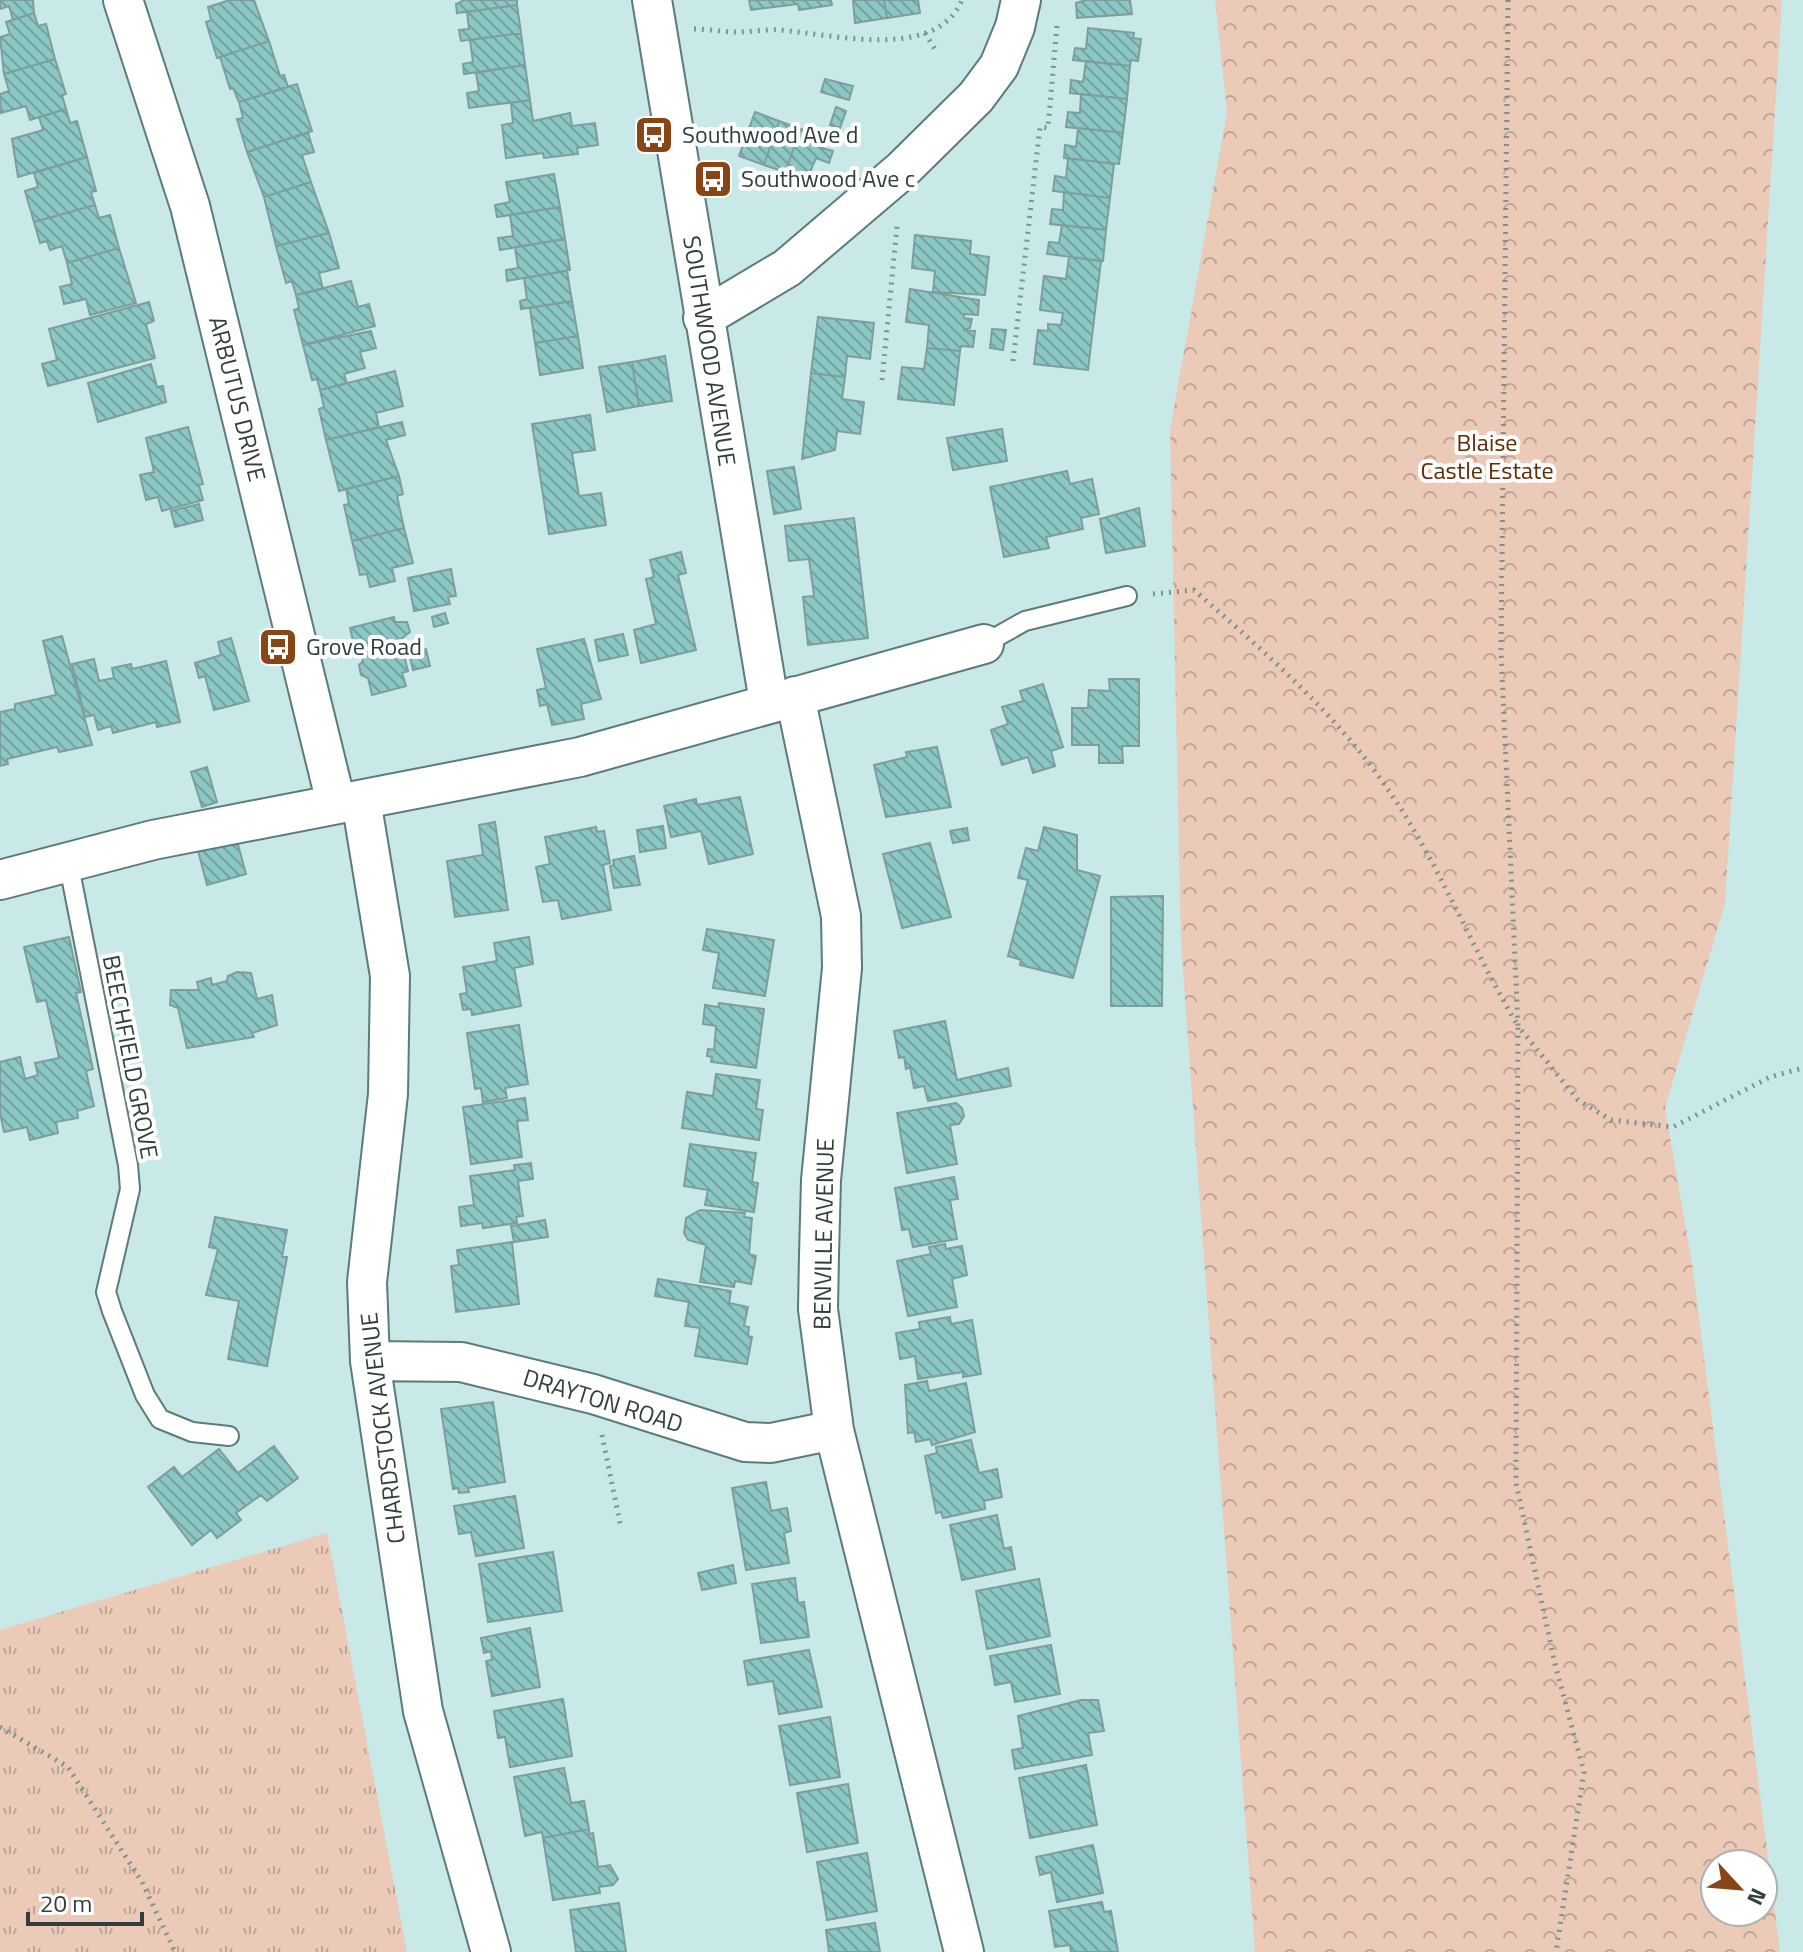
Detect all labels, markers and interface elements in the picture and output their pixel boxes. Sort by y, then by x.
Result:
bus stop icon: Southwood Ave d [633,114,675,156]
place label: Southwood Ave d [682,116,858,152]
bus stop icon: Southwood Ave c [692,158,734,200]
place label: Southwood Ave c [741,160,915,196]
street label: SOUTHWOOD AVENUE [674,233,746,469]
street label: ARBUTUS DRIVE [200,312,276,485]
park label: Blaise Castle Estate [1420,424,1554,488]
bus stop icon: Grove Road [257,626,299,668]
place label: Grove Road [306,628,422,664]
street label: BEECHFIELD GROVE [94,952,168,1162]
street label: BENVILLE AVENUE [803,1138,843,1330]
street label: CHARDSTOCK AVENUE [350,1310,414,1546]
street label: DRAYTON ROAD [519,1359,688,1441]
north arrow [1699,1848,1779,1928]
scale bar [28,1876,142,1926]
text: N [1738,1882,1776,1911]
text: 20 m [40,1885,92,1921]

